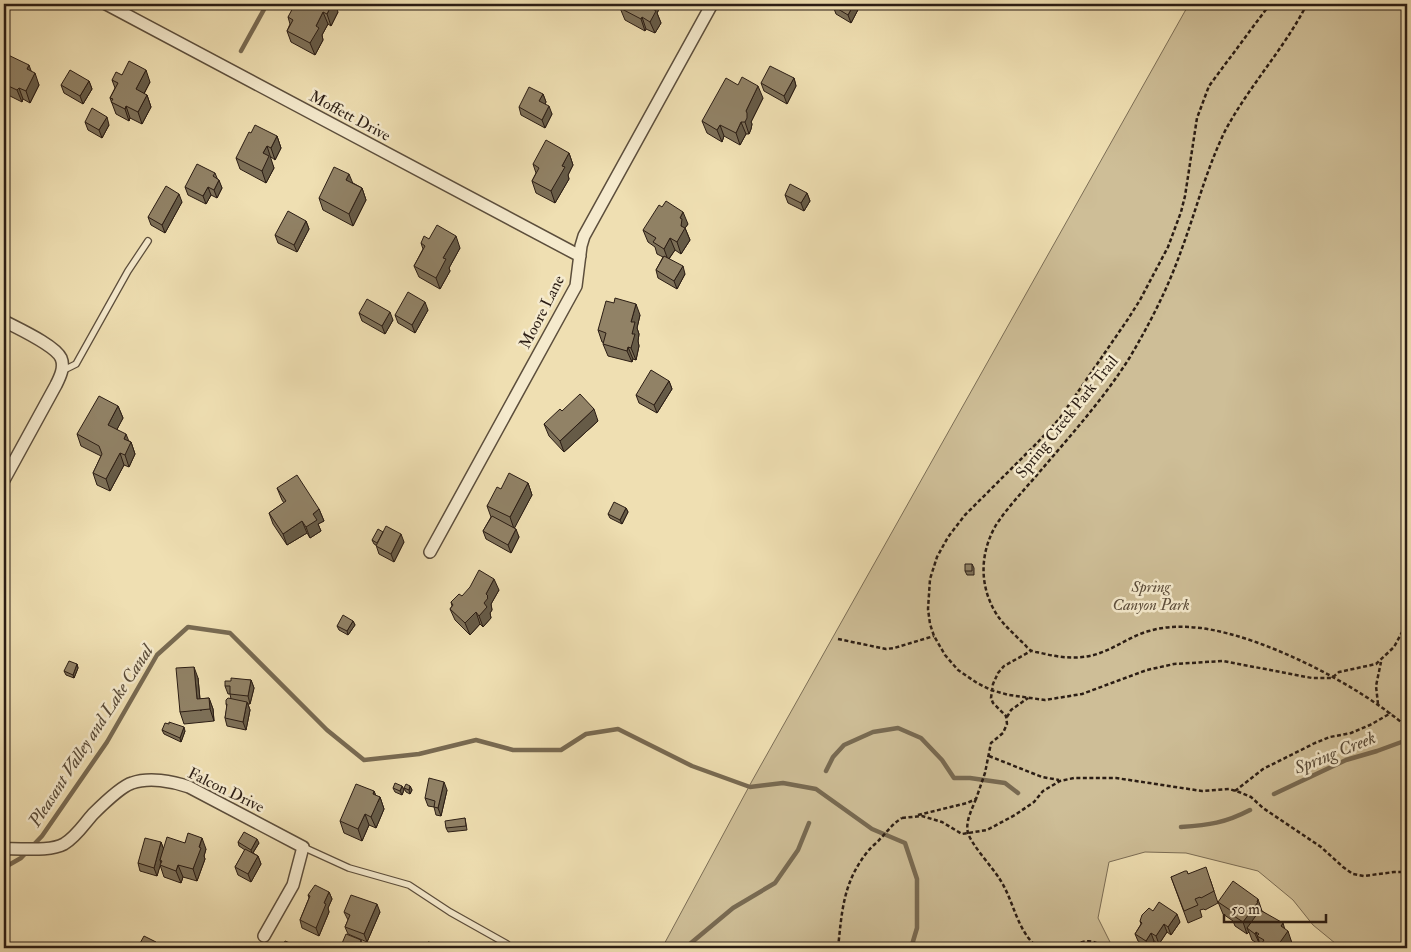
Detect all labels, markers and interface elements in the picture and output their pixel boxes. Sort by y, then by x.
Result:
street label: Moffett Drive [306,86,394,146]
street label: Moore Lane [515,272,569,352]
street label: Spring Creek Park Trail [1011,352,1123,483]
park label: Spring Canyon Park [1112,577,1190,615]
water label: Pleasant Valley and Lake Canal [23,639,159,832]
water label: Spring Creek [1290,726,1379,780]
street label: Falcon Drive [185,763,268,817]
scale bar [1224,892,1326,924]
text: 50 m [1231,900,1260,919]

